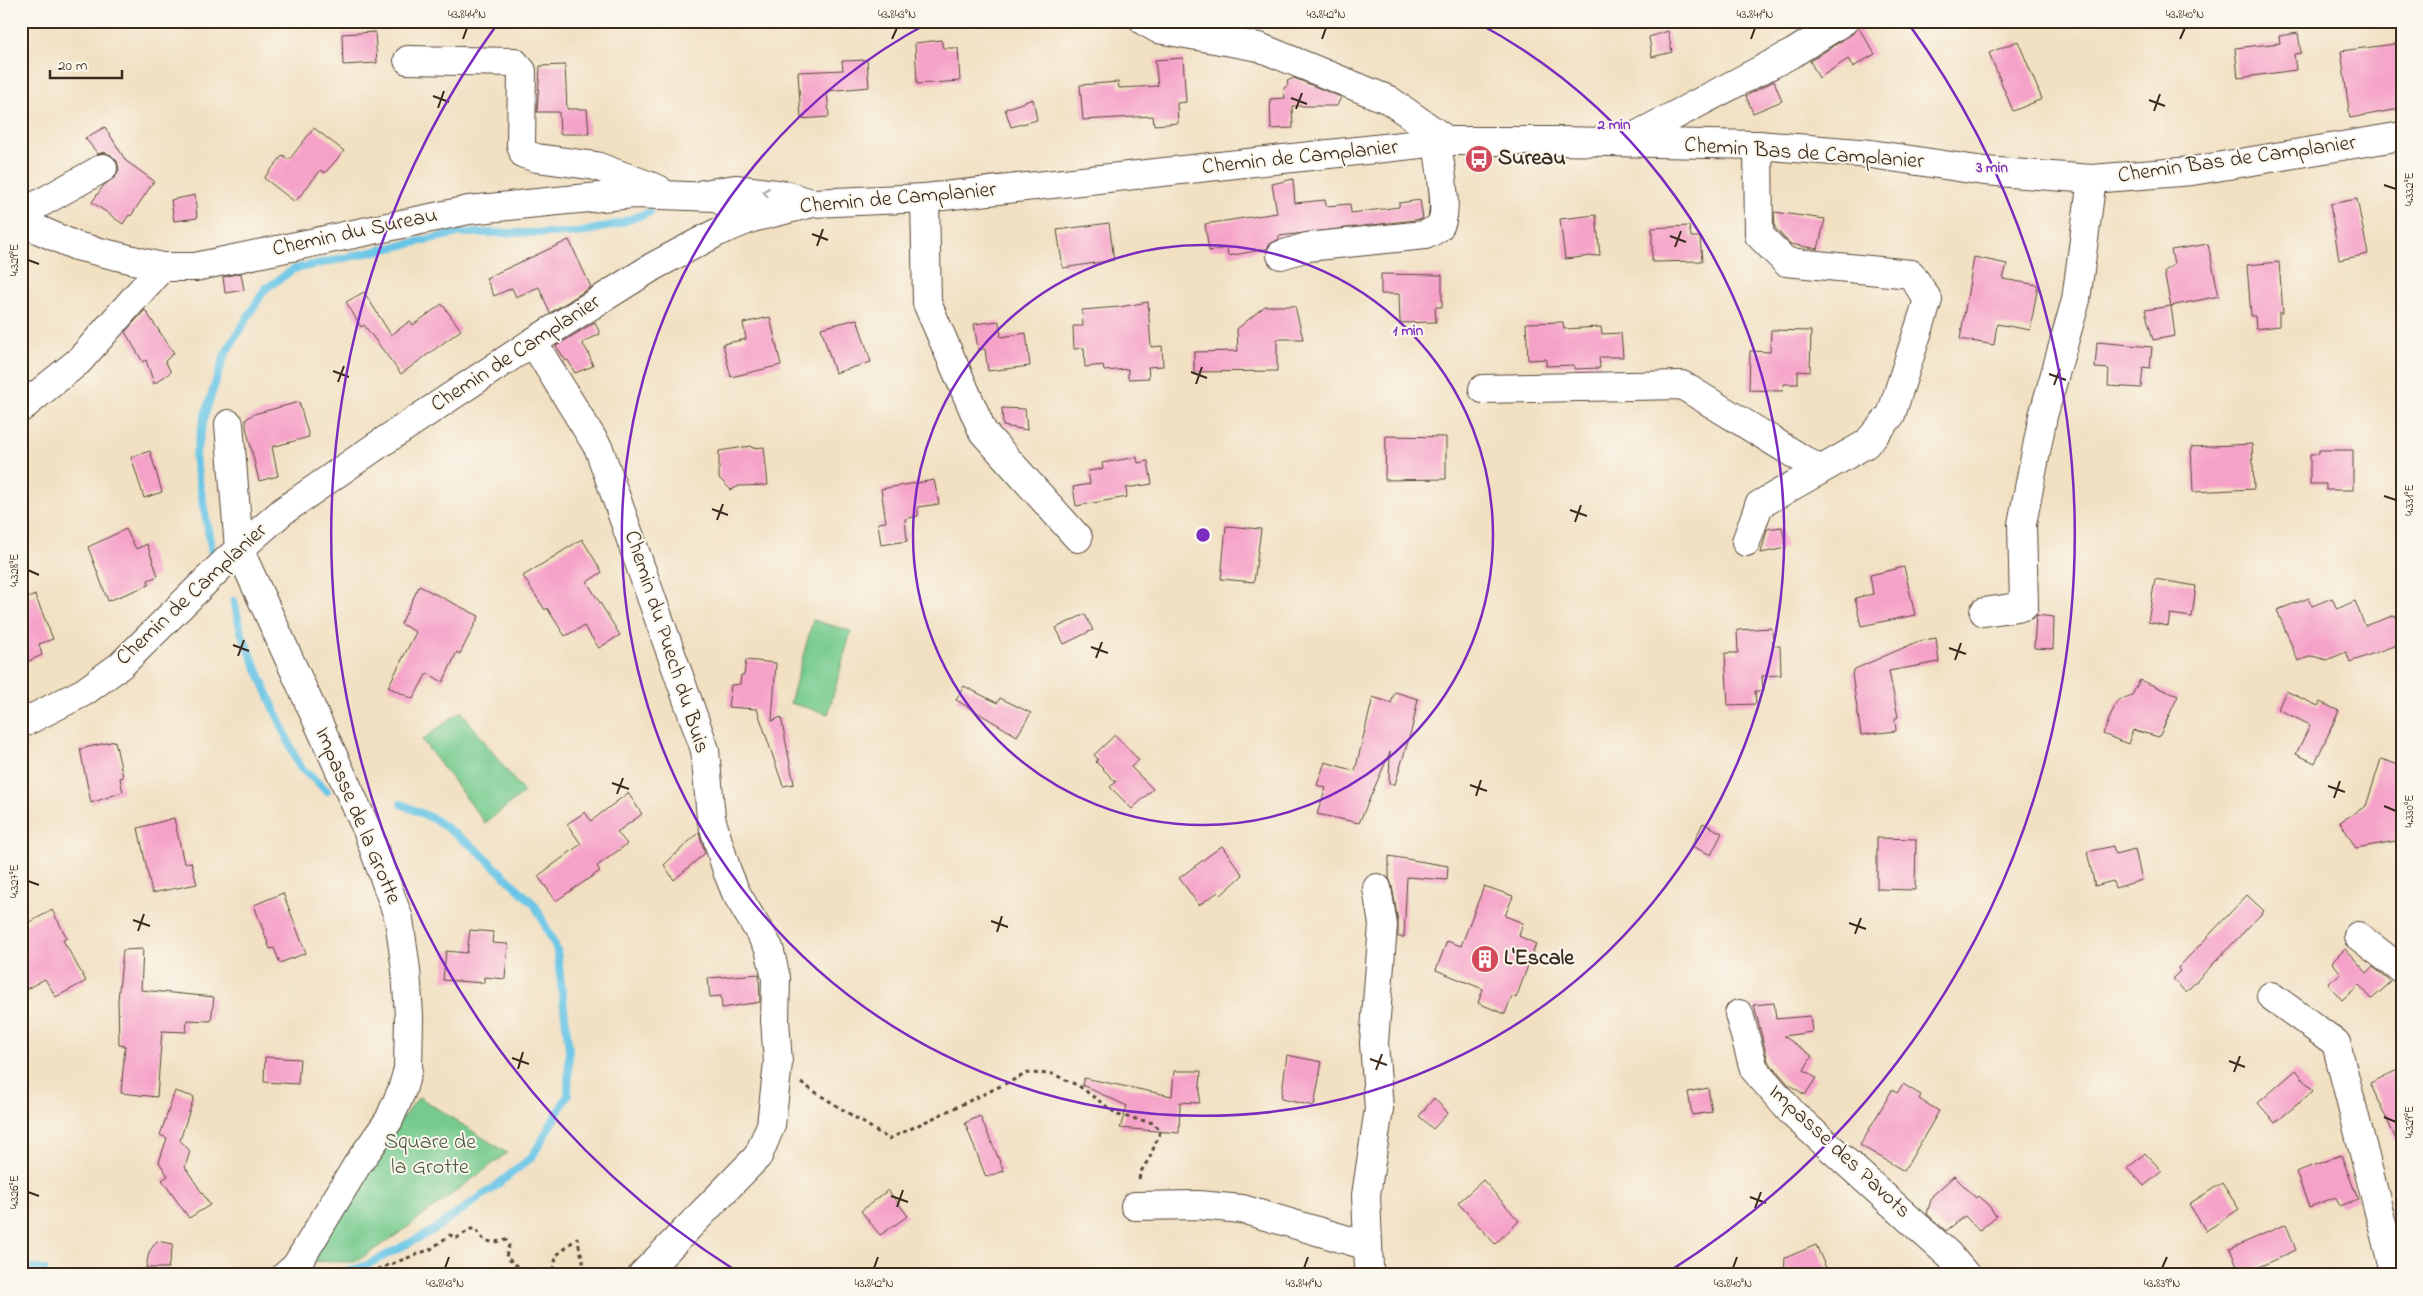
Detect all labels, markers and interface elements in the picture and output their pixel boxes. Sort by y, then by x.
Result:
text: 43.844°N [448,6,486,24]
text: 43.843°N [878,6,916,24]
text: 43.842°N [1306,6,1346,24]
text: 43.841°N [1737,6,1773,24]
text: 43.840°N [2166,6,2204,24]
scale bar [50,48,122,80]
text: 20 m [58,55,88,77]
text: 2 min [1597,114,1631,136]
street label: Chemin Bas de Camplanier [2116,127,2358,193]
street label: Chemin Bas de Camplanier [1683,130,1925,178]
street label: Chemin de Camplanier [1200,132,1400,184]
place label: Sureau [1498,143,1566,175]
bus stop icon: Sureau [1464,144,1494,174]
text: 3 min [1975,157,2008,179]
text: 4.332°E [2401,172,2419,206]
street label: Chemin de Camplanier [799,174,998,224]
one-way arrow [762,187,770,198]
street label: Chemin du Sureau [270,200,440,266]
text: 4.329°E [6,244,24,276]
street label: Chemin de Camplanier [425,287,607,421]
text: 1 min [1393,320,1424,342]
text: 4.331°E [2401,484,2419,516]
street label: Chemin de Camplanier [109,516,275,674]
street label: Chemin du Puech du Buis [615,526,717,758]
centre of rings [1194,526,1212,544]
text: 4.328°E [6,553,24,587]
street label: Impasse de la Grotte [305,723,409,910]
text: 4.330°E [2401,795,2419,827]
text: 4.327°E [6,864,24,898]
place label: L'Escale [1504,943,1575,975]
building icon: L'Escale [1470,944,1500,974]
street label: Impasse des Pavots [1761,1077,1917,1227]
text: 4.329°E [2401,1106,2419,1138]
park label: Square de la Grotte [384,1127,476,1184]
text: 4.326°E [6,1175,24,1209]
text: 43.843°N [426,1275,464,1293]
text: 43.842°N [854,1275,894,1293]
text: 43.841°N [1286,1275,1322,1293]
text: 43.840°N [1714,1275,1752,1293]
text: 43.839°N [2144,1275,2180,1293]

